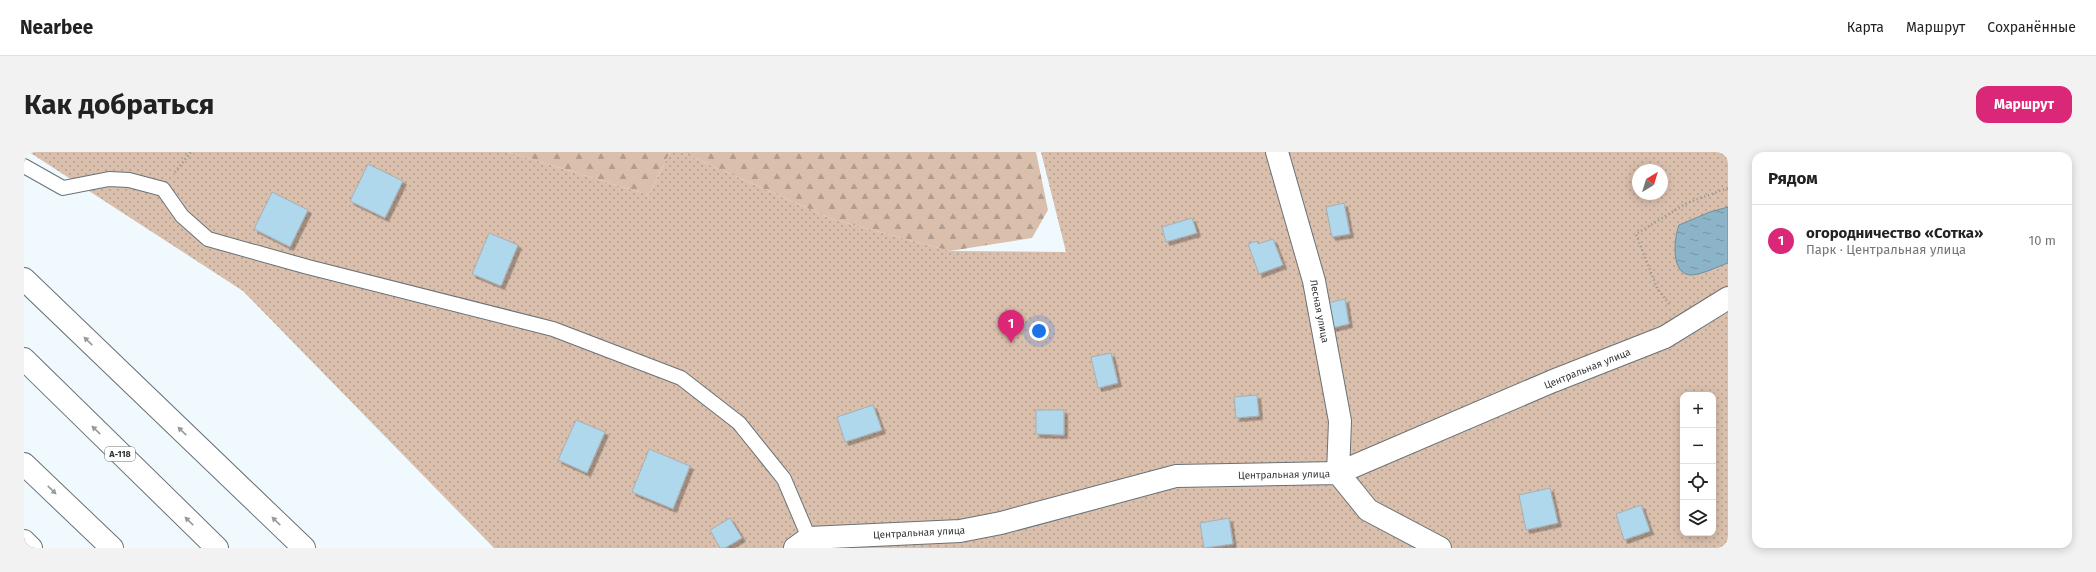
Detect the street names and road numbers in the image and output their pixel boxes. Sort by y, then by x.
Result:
street label: Лесная улица [1307,279,1331,344]
street label: Центральная улица [1542,346,1632,392]
road number: А-118 [105,447,135,461]
street label: Центральная улица [1238,468,1330,482]
street label: Центральная улица [873,525,965,541]

